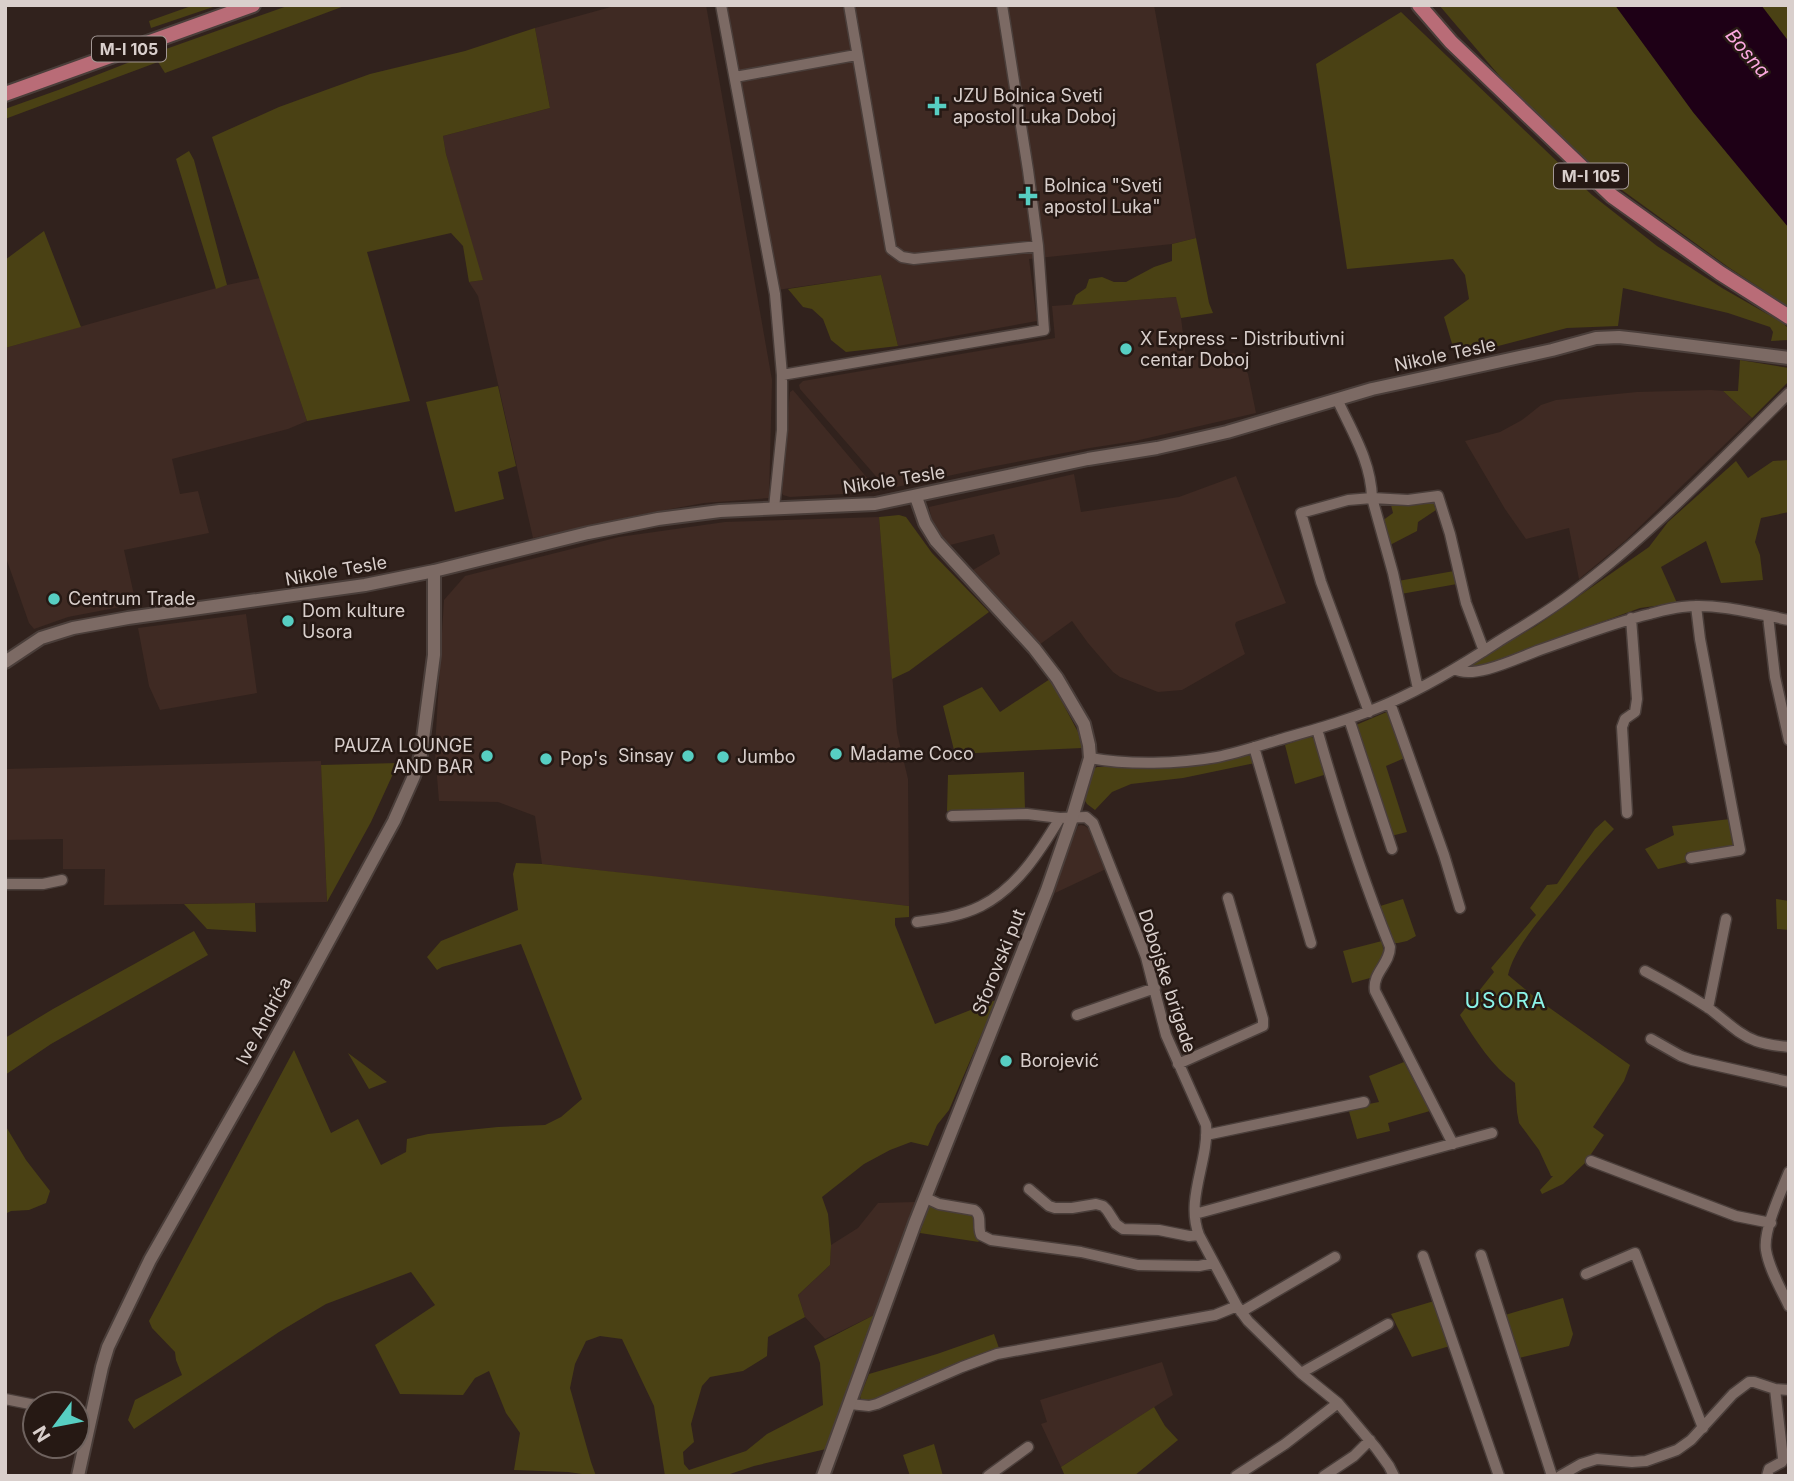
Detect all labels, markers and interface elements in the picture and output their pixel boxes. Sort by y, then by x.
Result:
water label: Bosna [1721,24,1775,83]
road number: M-I 105 [92,36,166,61]
place label: JZU Bolnica Sveti apostol Luka Doboj [953,85,1116,127]
marker: JZU Bolnica Sveti apostol Luka Doboj [927,96,947,116]
road number: M-I 105 [1554,164,1628,188]
place label: Bolnica "Sveti apostol Luka" [1044,175,1162,217]
marker: Bolnica "Sveti apostol Luka" [1018,186,1038,206]
place label: X Express - Distributivni centar Doboj [1140,328,1345,370]
street label: Nikole Tesle [1392,334,1498,376]
marker: X Express - Distributivni centar Doboj [1118,341,1134,357]
street label: Nikole Tesle [841,461,947,498]
street label: Nikole Tesle [283,551,389,590]
place label: Centrum Trade [68,588,195,609]
marker: Centrum Trade [46,591,62,607]
place label: Dom kulture Usora [302,600,405,642]
marker: Dom kulture Usora [280,613,296,629]
place label: PAUZA LOUNGE AND BAR [334,735,473,777]
place label: Madame Coco [850,743,974,764]
place label: Sinsay [618,745,674,766]
place label: Jumbo [737,746,796,767]
marker: Madame Coco [828,746,844,762]
marker: PAUZA LOUNGE AND BAR [479,748,495,764]
place label: Pop's [560,748,608,769]
marker: Sinsay [680,748,696,764]
marker: Jumbo [715,749,731,765]
marker: Pop's [538,751,554,767]
street label: Sforovski put [968,906,1029,1018]
street label: Dobojske brigade [1134,906,1201,1055]
street label: Ive Andrića [232,973,295,1068]
district label: USORA [1464,988,1548,1013]
place label: Borojević [1020,1050,1099,1071]
marker: Borojević [998,1053,1014,1069]
north arrow [21,1390,91,1460]
text: N [28,1422,56,1446]

